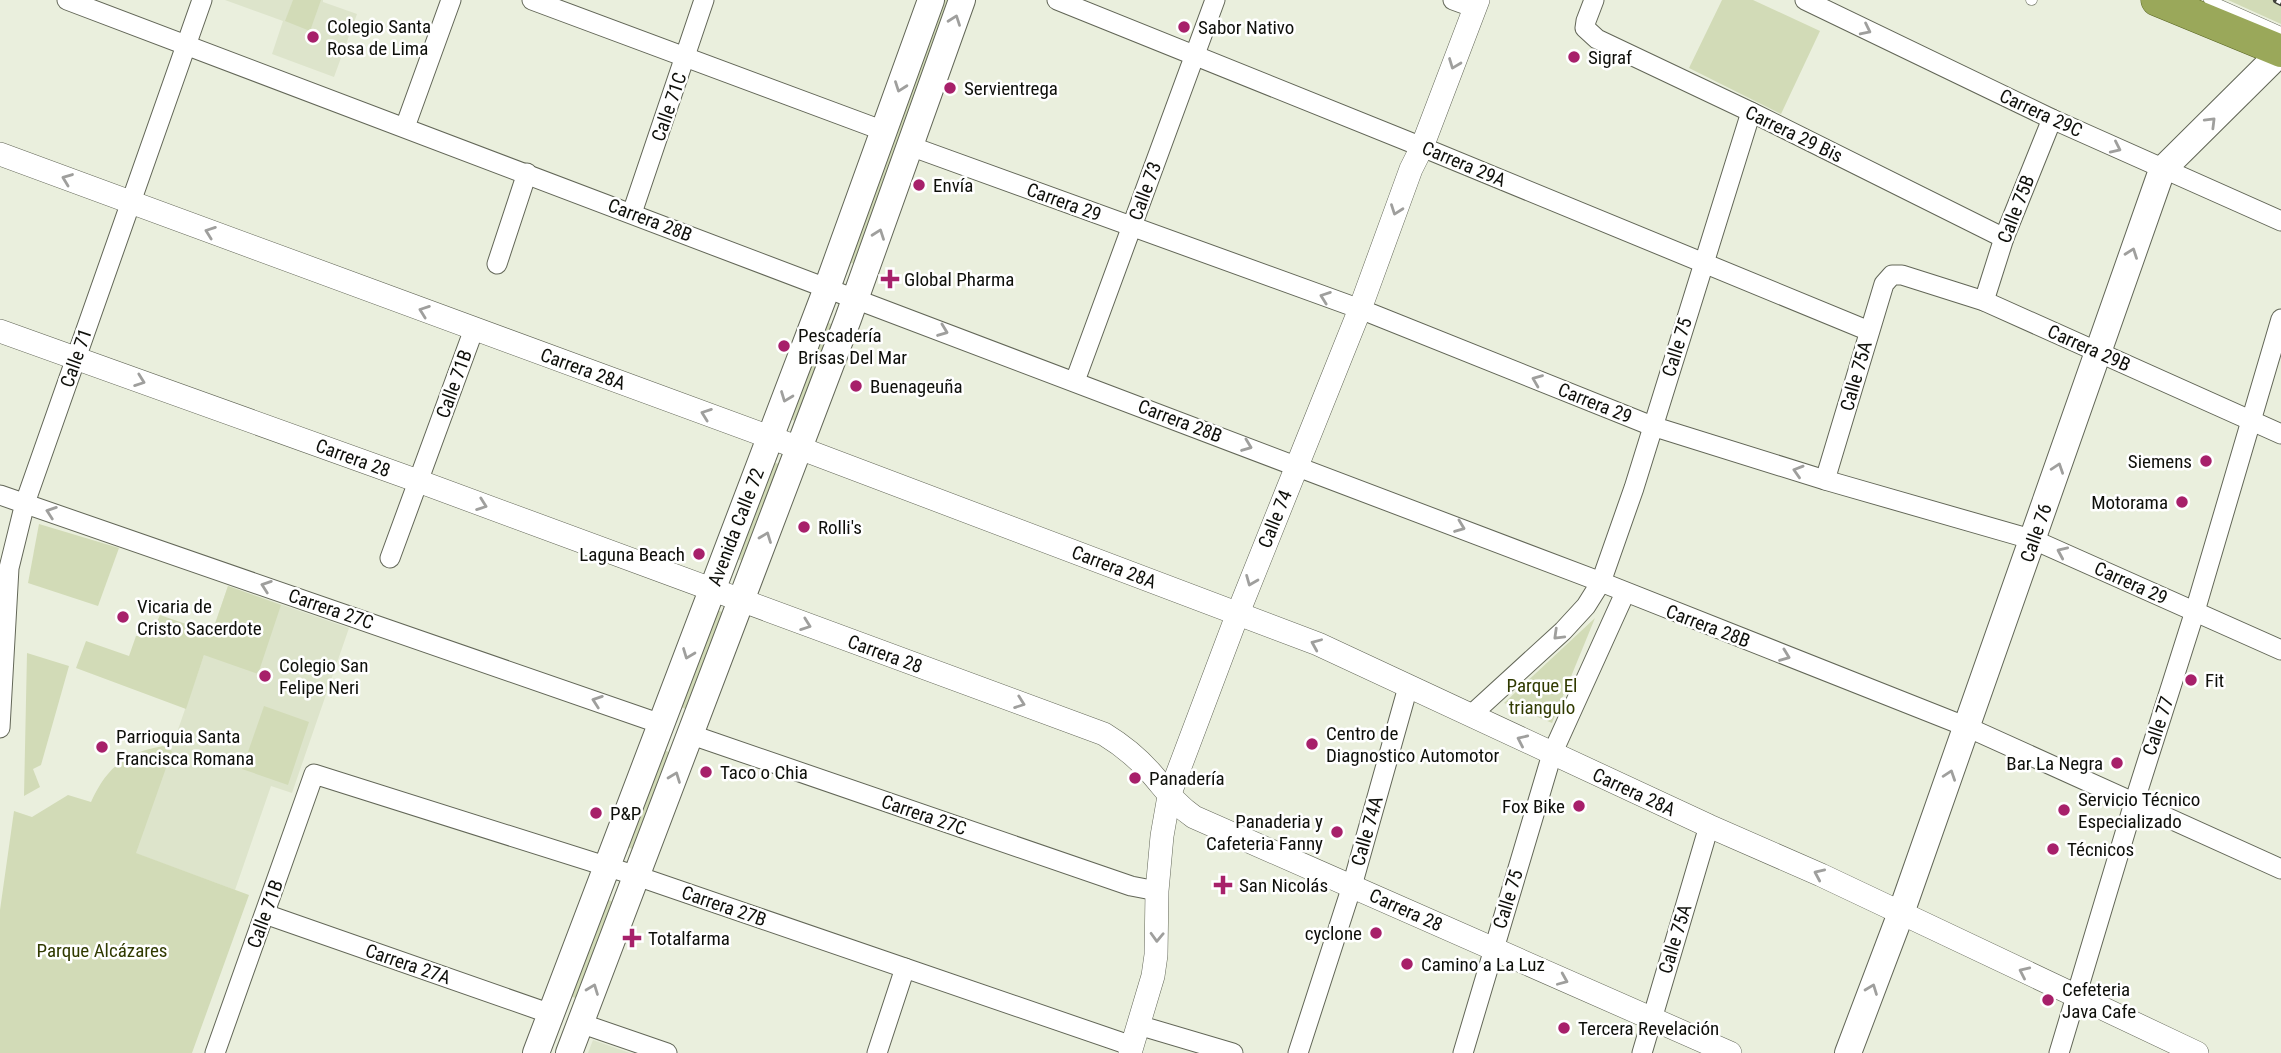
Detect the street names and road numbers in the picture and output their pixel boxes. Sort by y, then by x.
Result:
street label: Calle 71C [647,70,691,144]
street label: Carrera 29C [1996,84,2086,142]
street label: Carrera 29 Bis [1742,101,1846,167]
street label: Carrera 29A [1419,136,1509,192]
street label: Calle 73 [1124,159,1166,223]
street label: Calle 75B [1993,172,2039,246]
street label: Carrera 29 [1023,178,1105,226]
street label: Carrera 28B [605,193,695,247]
street label: Calle 75 [1657,315,1697,379]
street label: Carrera 29B [2044,320,2134,376]
street label: Calle 71 [55,326,97,390]
street label: Calle 75A [1835,338,1877,414]
street label: Carrera 28A [537,343,629,395]
street label: Calle 71B [431,347,477,421]
street label: Carrera 29 [1555,378,1635,428]
street label: Carrera 28B [1135,394,1225,448]
street label: Carrera 28 [312,434,394,482]
street label: Avenida Calle 72 [703,465,769,589]
street label: Calle 74 [1253,487,1297,551]
street label: Calle 76 [2015,501,2057,565]
street label: Carrera 28A [1068,540,1160,594]
street label: Carrera 29 [2091,557,2171,609]
street label: Carrera 27C [285,584,377,634]
street label: Carrera 28B [1663,599,1753,653]
street label: Carrera 28 [844,630,926,678]
street label: Calle 77 [2138,694,2178,758]
street label: Carrera 28A [1589,763,1679,821]
street label: Carrera 27C [878,790,970,840]
street label: Calle 74A [1346,793,1388,869]
street label: Calle 75 [1488,867,1528,931]
street label: Calle 71B [242,877,288,951]
street label: Carrera 27B [679,881,769,931]
street label: Carrera 28 [1366,884,1446,936]
street label: Calle 75A [1654,901,1696,977]
street label: Carrera 27A [362,939,454,989]

